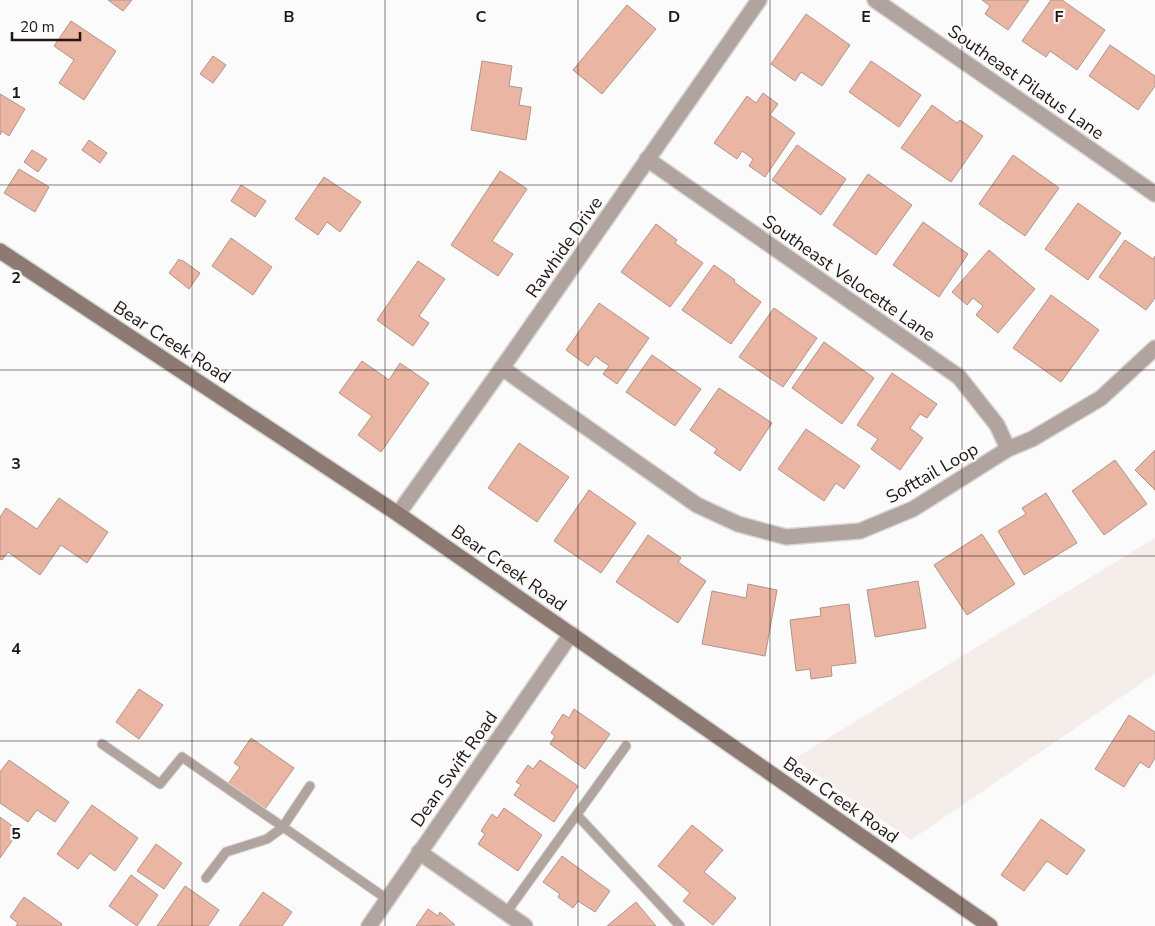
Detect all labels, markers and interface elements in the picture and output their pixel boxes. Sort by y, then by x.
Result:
text: B [283,6,295,28]
text: C [476,6,487,28]
text: D [668,6,680,28]
text: E [861,6,871,28]
text: F [1055,6,1064,28]
scale bar [12,10,80,42]
text: 20 m [20,17,55,37]
street label: Southeast Pilatus Lane [943,19,1109,145]
text: 1 [11,82,21,104]
street label: Rawhide Drive [520,192,608,302]
street label: Southeast Velocette Lane [758,209,940,347]
text: 2 [11,267,21,289]
street label: Bear Creek Road [109,295,235,389]
street label: Softtail Loop [881,437,983,509]
text: 3 [11,453,21,475]
street label: Bear Creek Road [447,519,571,617]
text: 4 [11,638,21,660]
street label: Dean Swift Road [405,706,503,832]
street label: Bear Creek Road [779,751,903,849]
text: 5 [11,823,21,845]

